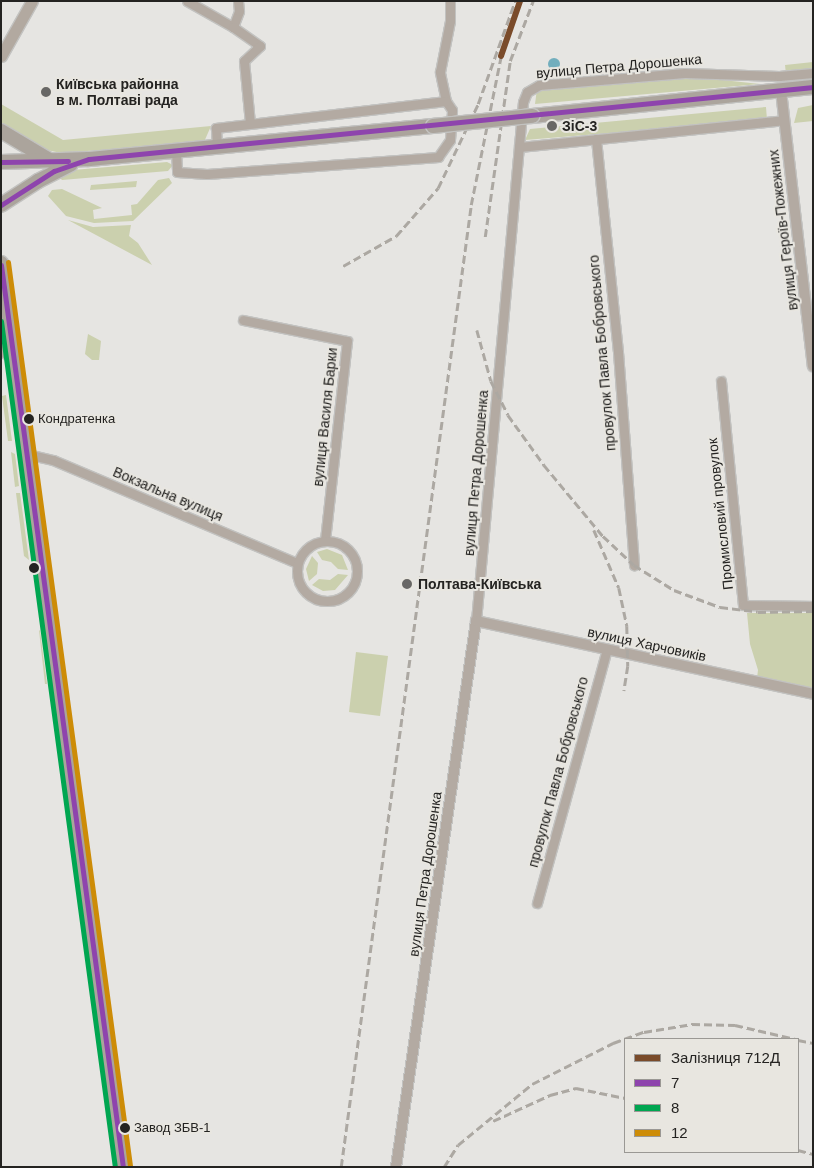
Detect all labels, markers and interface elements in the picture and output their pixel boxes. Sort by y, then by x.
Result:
street label: вулиця Петра Дорошенка [535,50,703,82]
place label: Київська районна в м. Полтаві рада [56,76,179,108]
marker: Київська районна в м. Полтаві рада [40,86,52,98]
place label: ЗіС-3 [562,118,597,134]
marker: ЗіС-3 [546,120,558,132]
street label: вулиця Героїв-Пожежних [765,149,801,311]
street label: провулок Павла Бобровського [585,254,619,452]
street label: вулиця Василя Барки [309,347,341,487]
street label: вулиця Петра Дорошенка [460,389,492,557]
place label: Кондратенка [38,411,115,427]
marker: Кондратенка [24,414,34,424]
street label: Промисловий провулок [704,437,736,591]
street label: Вокзальна вулиця [110,463,226,525]
unlabelled marker [29,563,39,573]
place label: Полтава-Київська [418,576,541,592]
marker: Полтава-Київська [400,577,414,591]
street label: вулиця Харчовиків [586,623,708,665]
street label: провулок Павла Бобровського [524,675,592,869]
street label: вулиця Петра Дорошенка [405,790,445,958]
legend [624,1038,799,1153]
text: Залізниця 712Д [671,1049,780,1066]
text: 7 [671,1074,679,1091]
text: 8 [671,1099,679,1116]
place label: Завод ЗБВ-1 [134,1120,211,1136]
marker: Завод ЗБВ-1 [120,1123,130,1133]
text: 12 [671,1124,688,1141]

